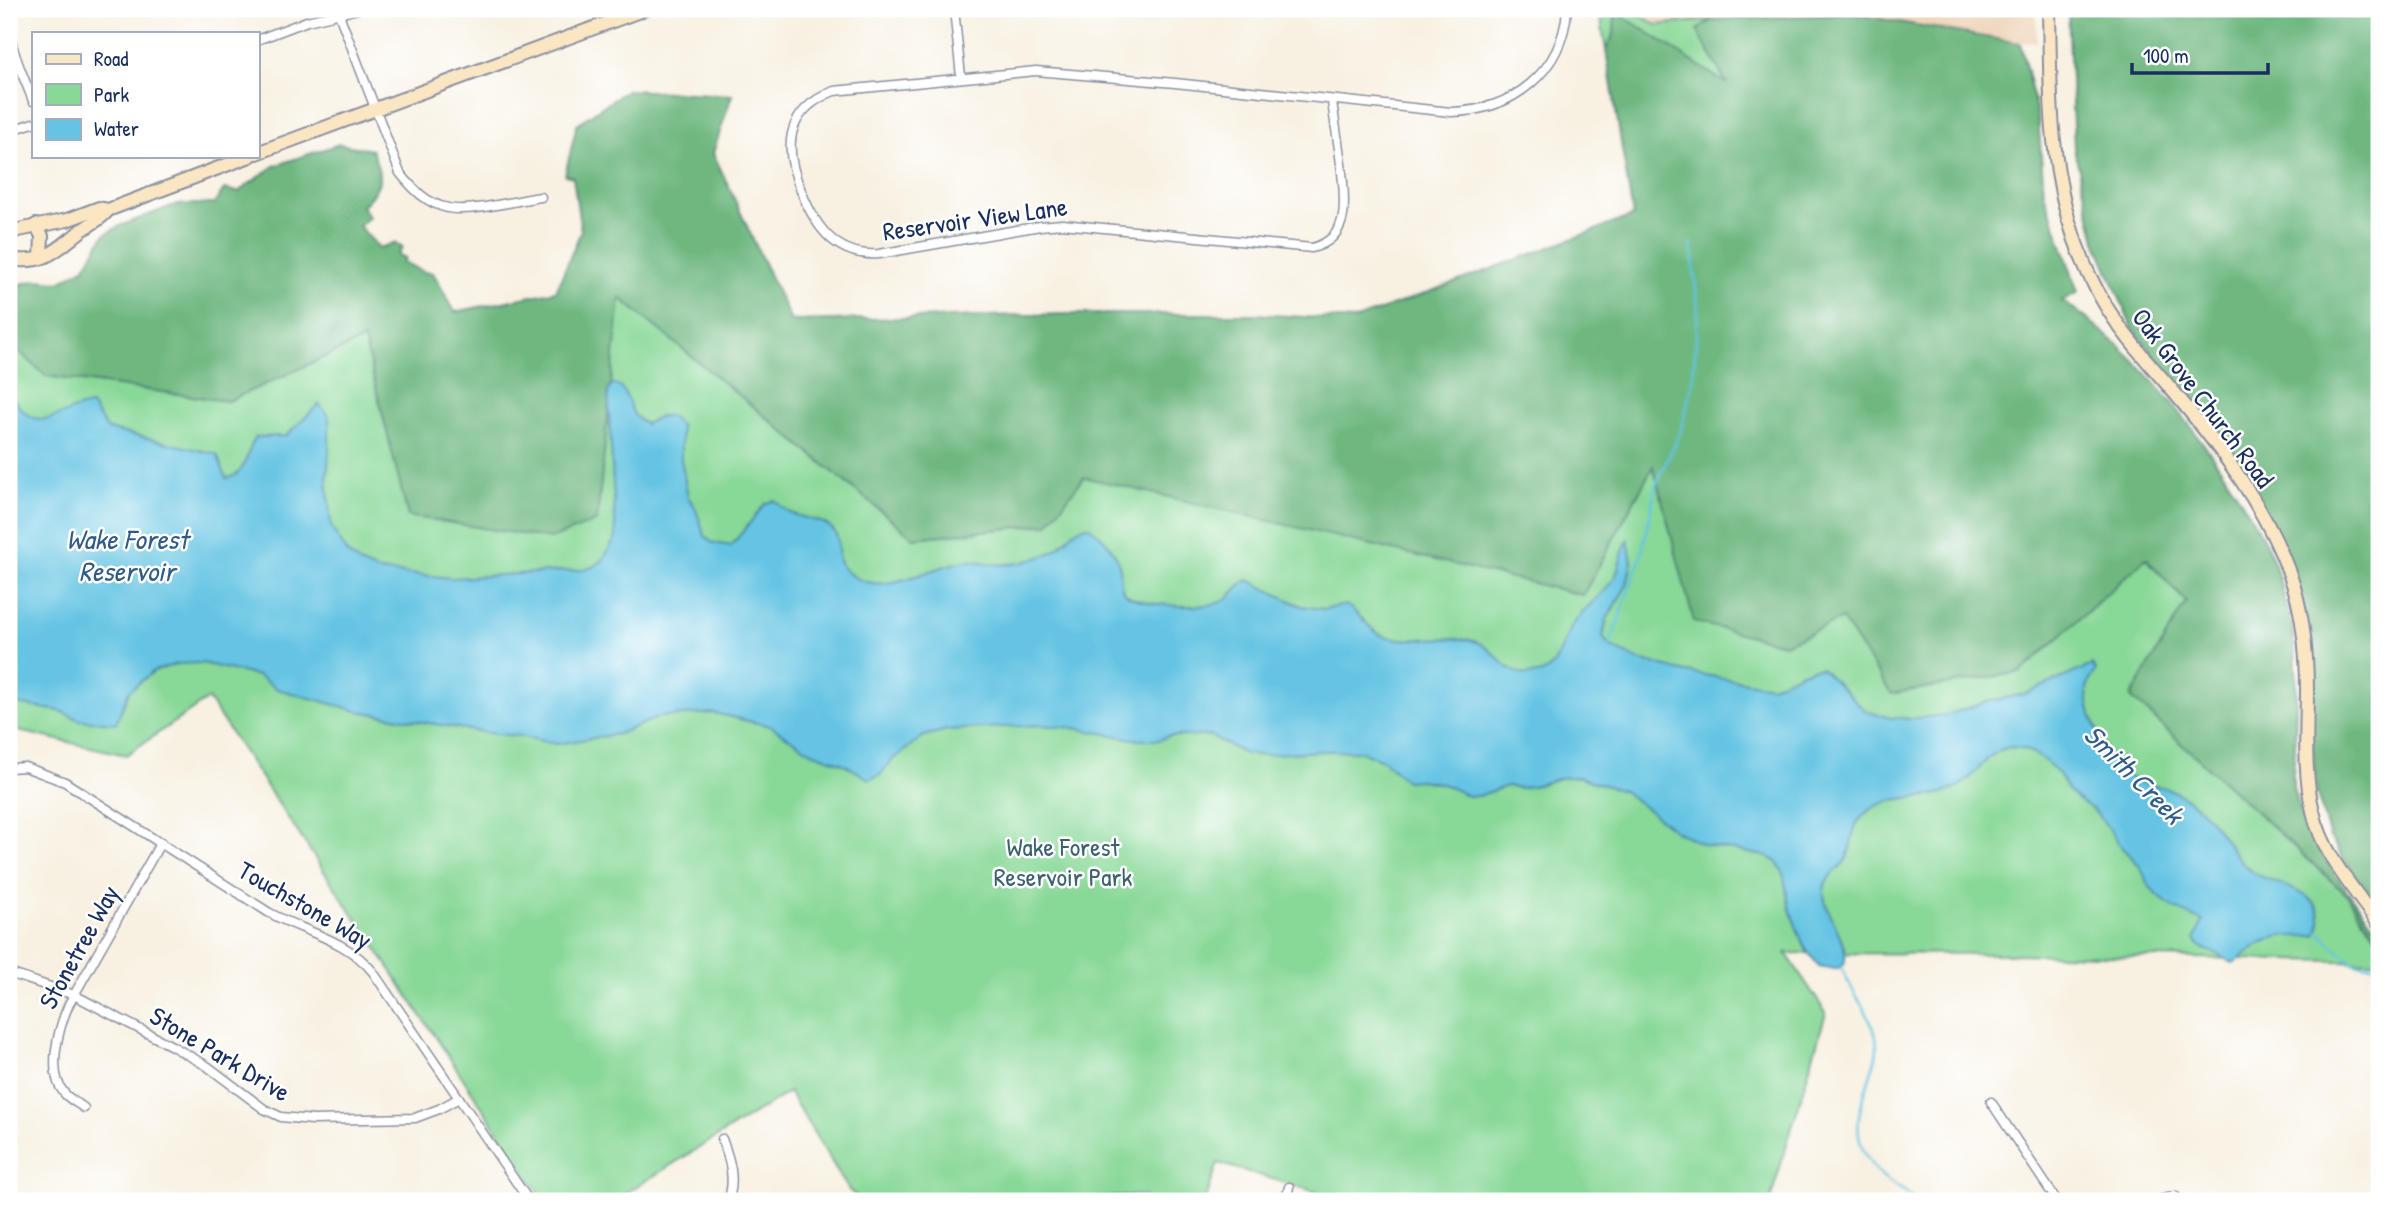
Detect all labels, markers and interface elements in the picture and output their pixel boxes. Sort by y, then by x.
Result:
legend [32,32,259,158]
scale bar [2132,32,2269,76]
text: 100 m [2143,41,2189,70]
text: Road [94,44,128,73]
text: Park [94,80,129,109]
text: Water [94,114,139,143]
street label: Reservoir View Lane [880,188,1069,249]
street label: Oak Grove Church Road [2124,301,2282,495]
water label: Wake Forest Reservoir [66,520,192,590]
water label: Smith Creek [2076,716,2194,834]
park label: Wake Forest Reservoir Park [994,829,1133,894]
street label: Touchstone Way [232,852,378,957]
street label: Stonetree Way [30,879,127,1015]
street label: Stone Park Drive [144,998,297,1109]

